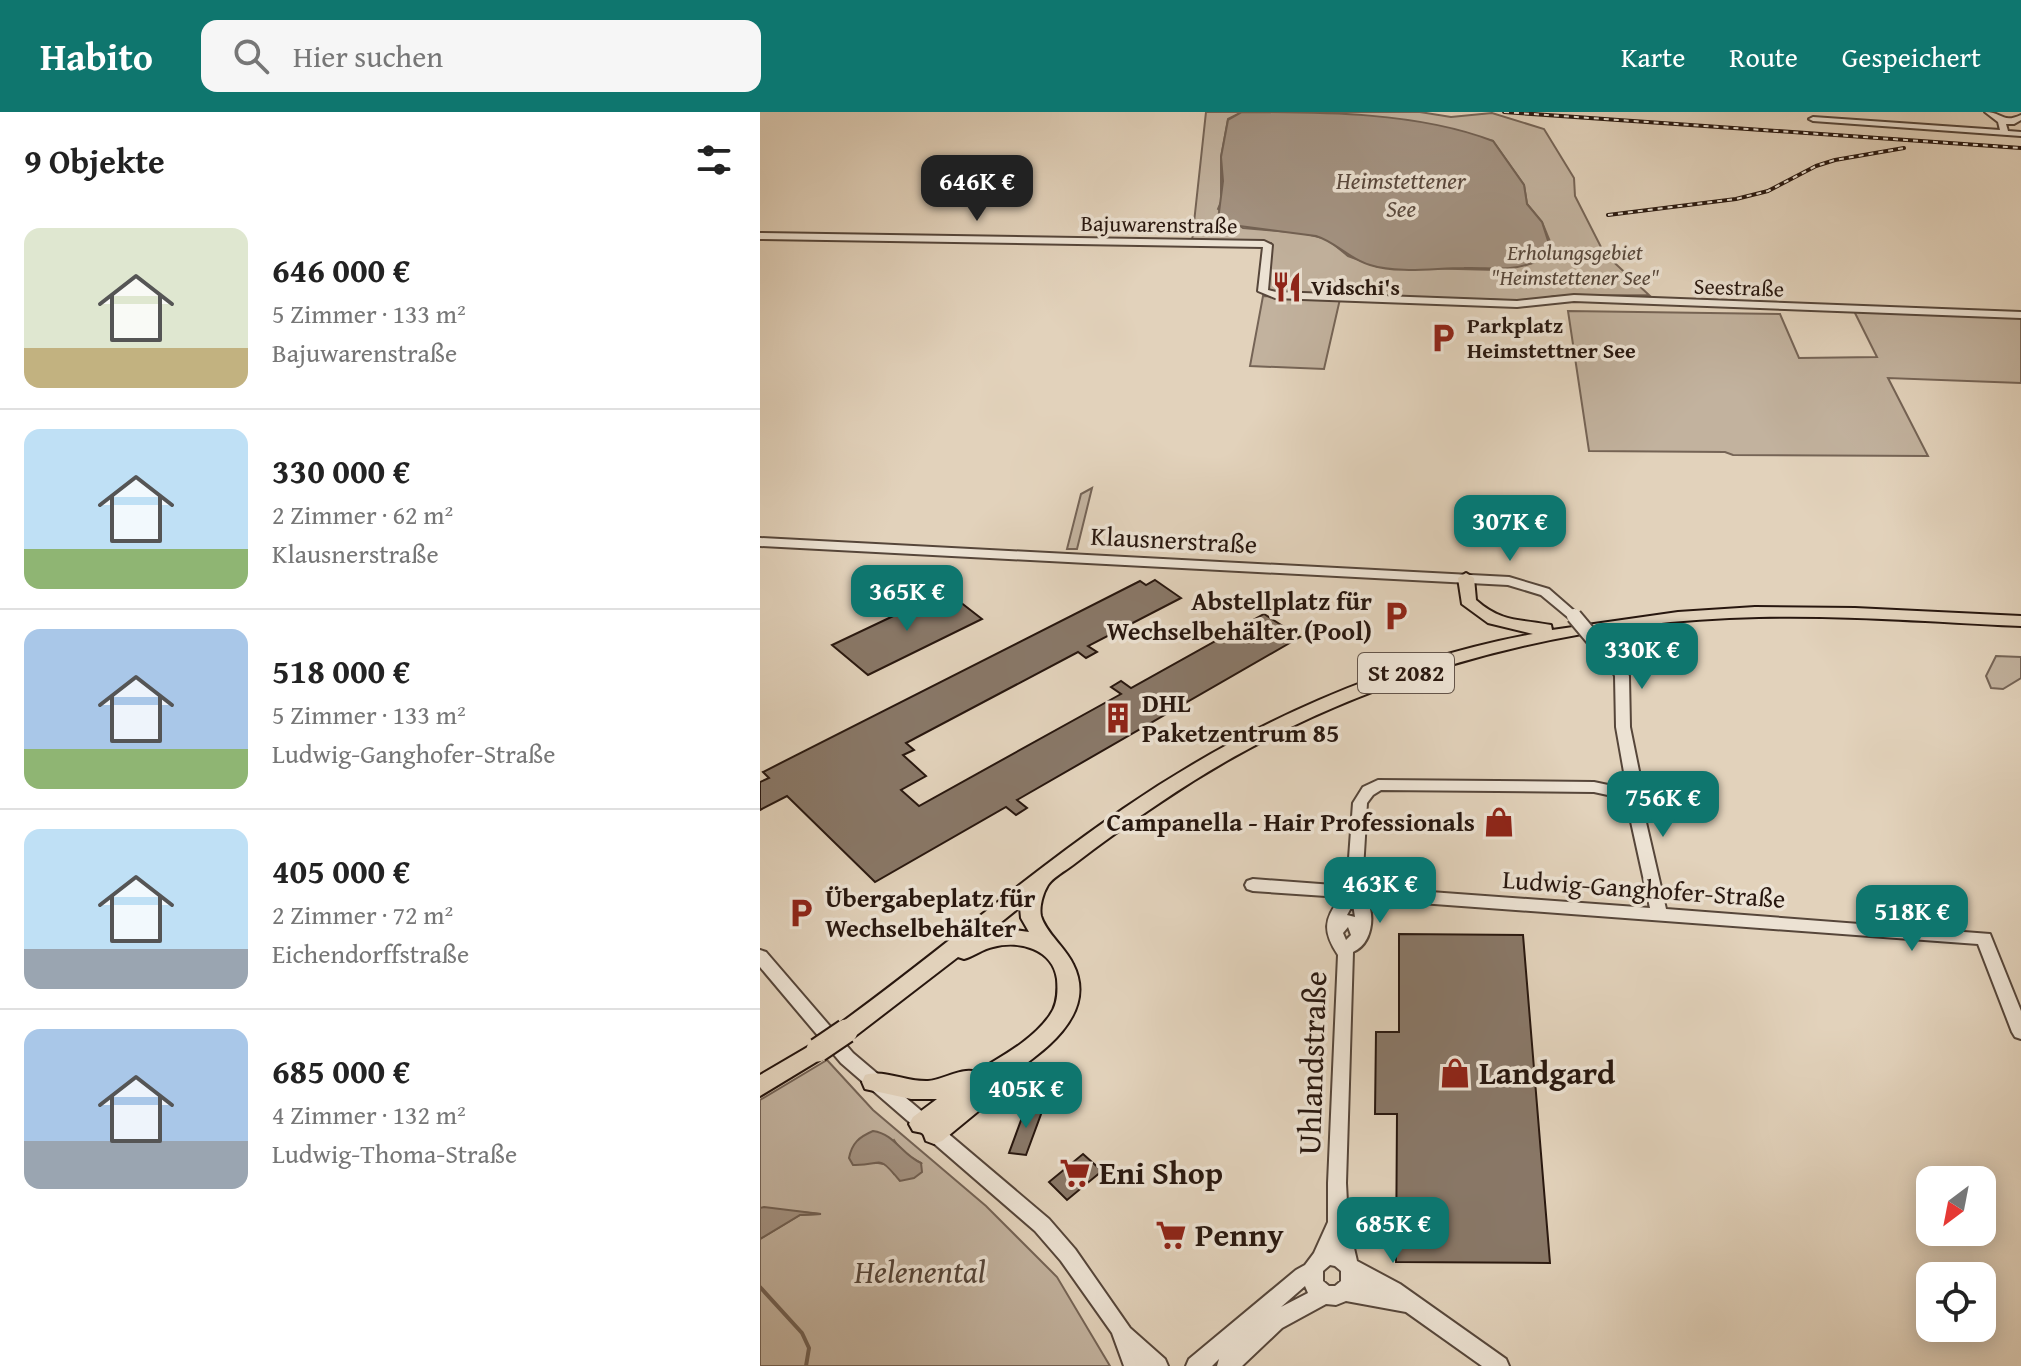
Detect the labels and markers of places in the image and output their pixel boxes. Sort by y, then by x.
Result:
pin: 646K € [912,155,1042,223]
restaurant icon: Vidschi's [1270,270,1304,304]
place label: Vidschi's [1311,271,1400,303]
place label: Parkplatz Heimstettner See [1467,309,1636,366]
parking icon: Parkplatz Heimstettner See [1426,321,1460,355]
pin: 307K € [1445,495,1575,563]
pin: 365K € [842,565,972,633]
place label: Abstellplatz für Wechselbehälter (Pool) [1107,581,1372,650]
parking icon: Abstellplatz für Wechselbehälter (Pool) [1379,599,1413,633]
pin: 330K € [1577,623,1707,691]
place label: DHL Paketzentrum 85 [1142,683,1340,752]
building icon: DHL Paketzentrum 85 [1101,701,1135,735]
pin: 756K € [1598,771,1728,839]
place label: Campanella - Hair Professionals [1107,802,1475,841]
shop icon: Campanella - Hair Professionals [1482,805,1516,839]
pin: 463K € [1315,857,1445,925]
place label: Übergabeplatz für Wechselbehälter [825,878,1036,947]
pin: 518K € [1847,885,1977,953]
parking icon: Übergabeplatz für Wechselbehälter [784,896,818,930]
place label: Landgard [1479,1049,1616,1096]
shop icon: Landgard [1438,1056,1472,1090]
pin: 405K € [961,1062,1091,1130]
place label: Eni Shop [1099,1149,1223,1196]
supermarket icon: Eni Shop [1058,1156,1092,1190]
pin: 685K € [1328,1197,1458,1265]
place label: Penny [1195,1211,1284,1258]
supermarket icon: Penny [1154,1218,1188,1252]

